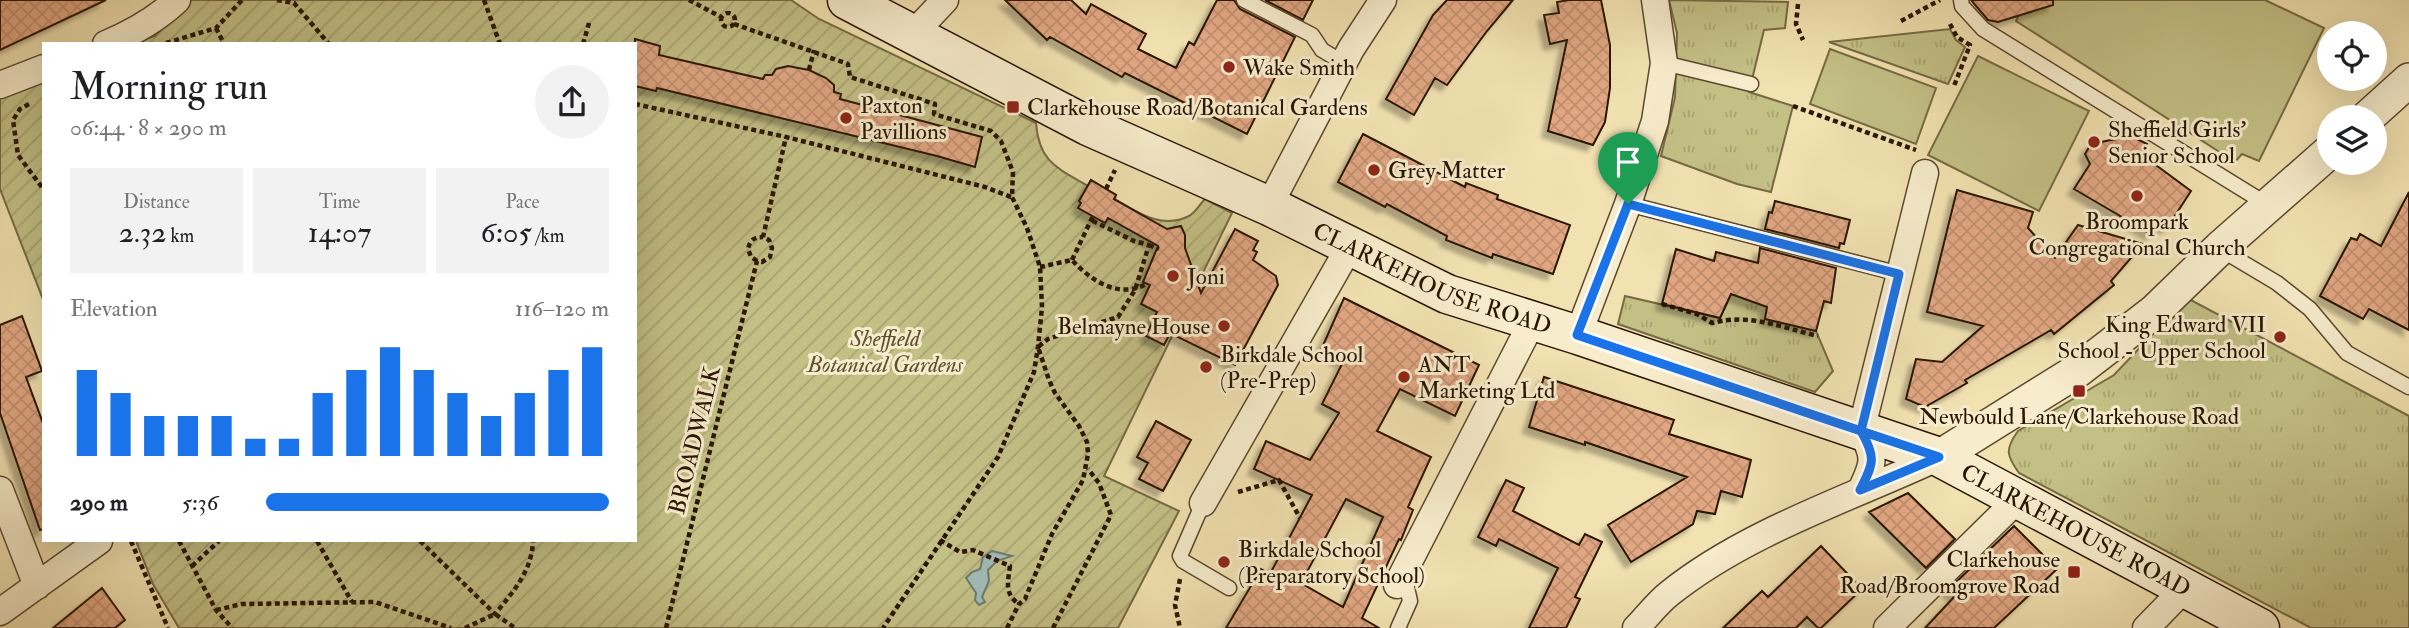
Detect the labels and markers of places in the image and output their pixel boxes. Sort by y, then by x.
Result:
place label: Wake Smith [1242,53,1355,82]
marker: Wake Smith [1221,59,1237,75]
place label: Paxton Pavillions [860,91,947,146]
place label: Clarkehouse Road/Botanical Gardens [1027,93,1368,122]
marker: Clarkehouse Road/Botanical Gardens [1005,99,1021,115]
marker: Paxton Pavillions [838,110,854,126]
place label: Sheffield Girls’ Senior School [2108,115,2246,170]
pin [1598,132,1658,204]
marker: Sheffield Girls’ Senior School [2086,134,2102,150]
place label: Grey Matter [1388,156,1505,185]
marker: Grey Matter [1366,162,1382,178]
marker: Broompark Congregational Church [2129,188,2145,204]
place label: Broompark Congregational Church [2028,207,2246,262]
place label: Joni [1186,262,1225,291]
marker: Joni [1165,268,1181,284]
place label: King Edward VII School - Upper School [2057,310,2266,366]
place label: Belmayne House [1057,312,1210,341]
marker: Belmayne House [1216,318,1232,334]
marker: King Edward VII School - Upper School [2272,329,2288,345]
place label: Birkdale School (Pre-Prep) [1220,340,1363,396]
place label: ANT Marketing Ltd [1417,350,1555,405]
marker: Birkdale School (Pre-Prep) [1198,359,1214,375]
marker: ANT Marketing Ltd [1396,369,1412,385]
marker: Newbould Lane/Clarkehouse Road [2071,383,2087,399]
place label: Newbould Lane/Clarkehouse Road [1919,402,2239,431]
place label: Birkdale School (Preparatory School) [1238,535,1425,591]
place label: Clarkehouse Road/Broomgrove Road [1840,545,2060,600]
marker: Birkdale School (Preparatory School) [1216,554,1232,570]
marker: Clarkehouse Road/Broomgrove Road [2066,564,2082,580]

